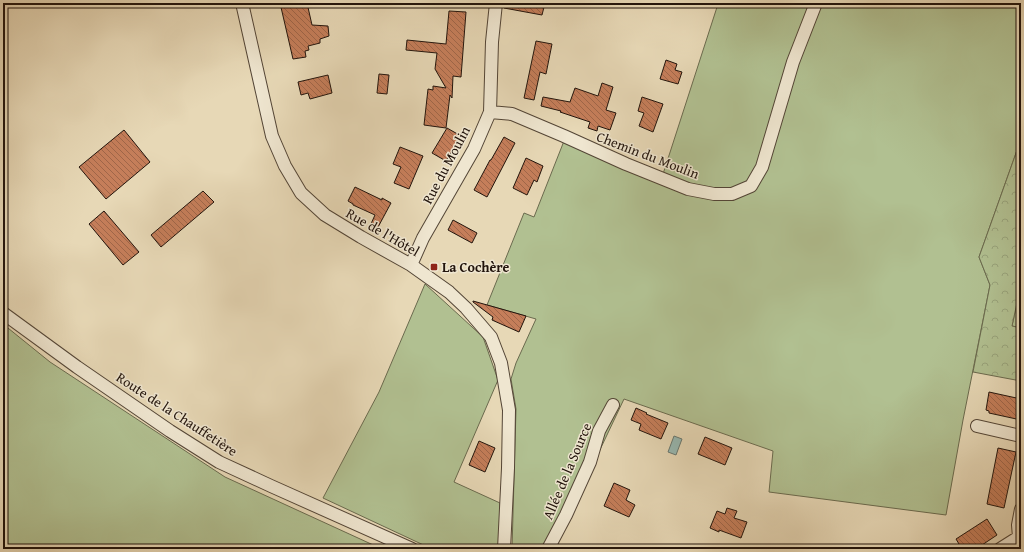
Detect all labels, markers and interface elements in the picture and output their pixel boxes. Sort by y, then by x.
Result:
street label: Rue du Moulin [417,123,475,207]
street label: Chemin du Moulin [594,126,702,184]
street label: Rue de l'Hôtel [343,203,423,261]
place label: La Cochère [442,257,510,277]
marker: La Cochère [429,262,439,272]
street label: Route de la Chauffetière [112,367,242,461]
street label: Allée de la Source [538,419,597,522]

